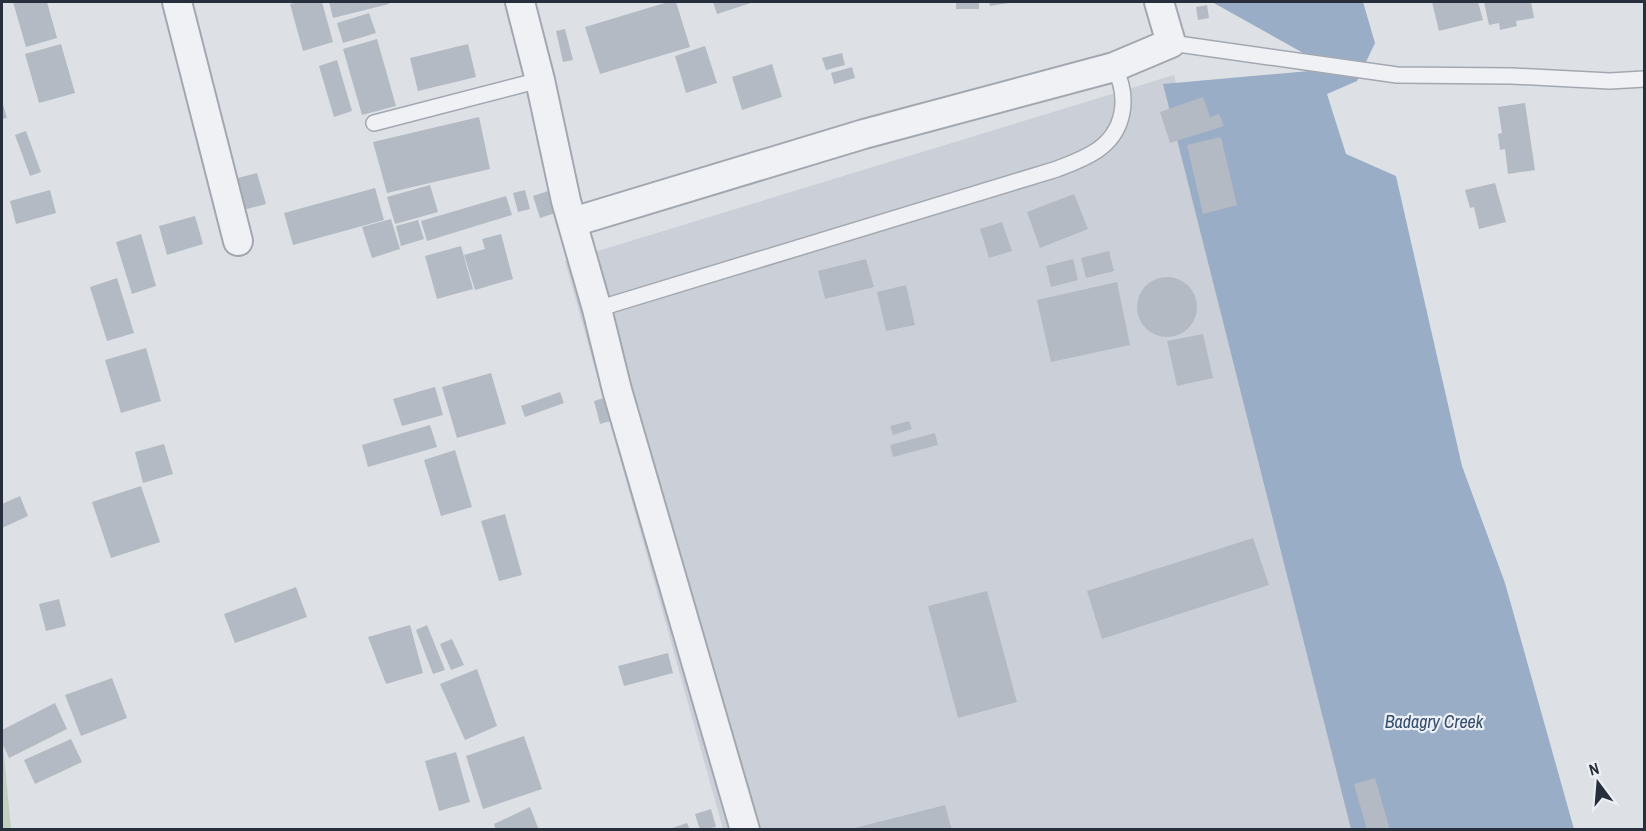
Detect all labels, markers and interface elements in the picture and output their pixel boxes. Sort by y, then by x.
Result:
water label: Badagry Creek [1385,709,1484,734]
north arrow [1568,753,1628,813]
text: N [1586,757,1601,780]

